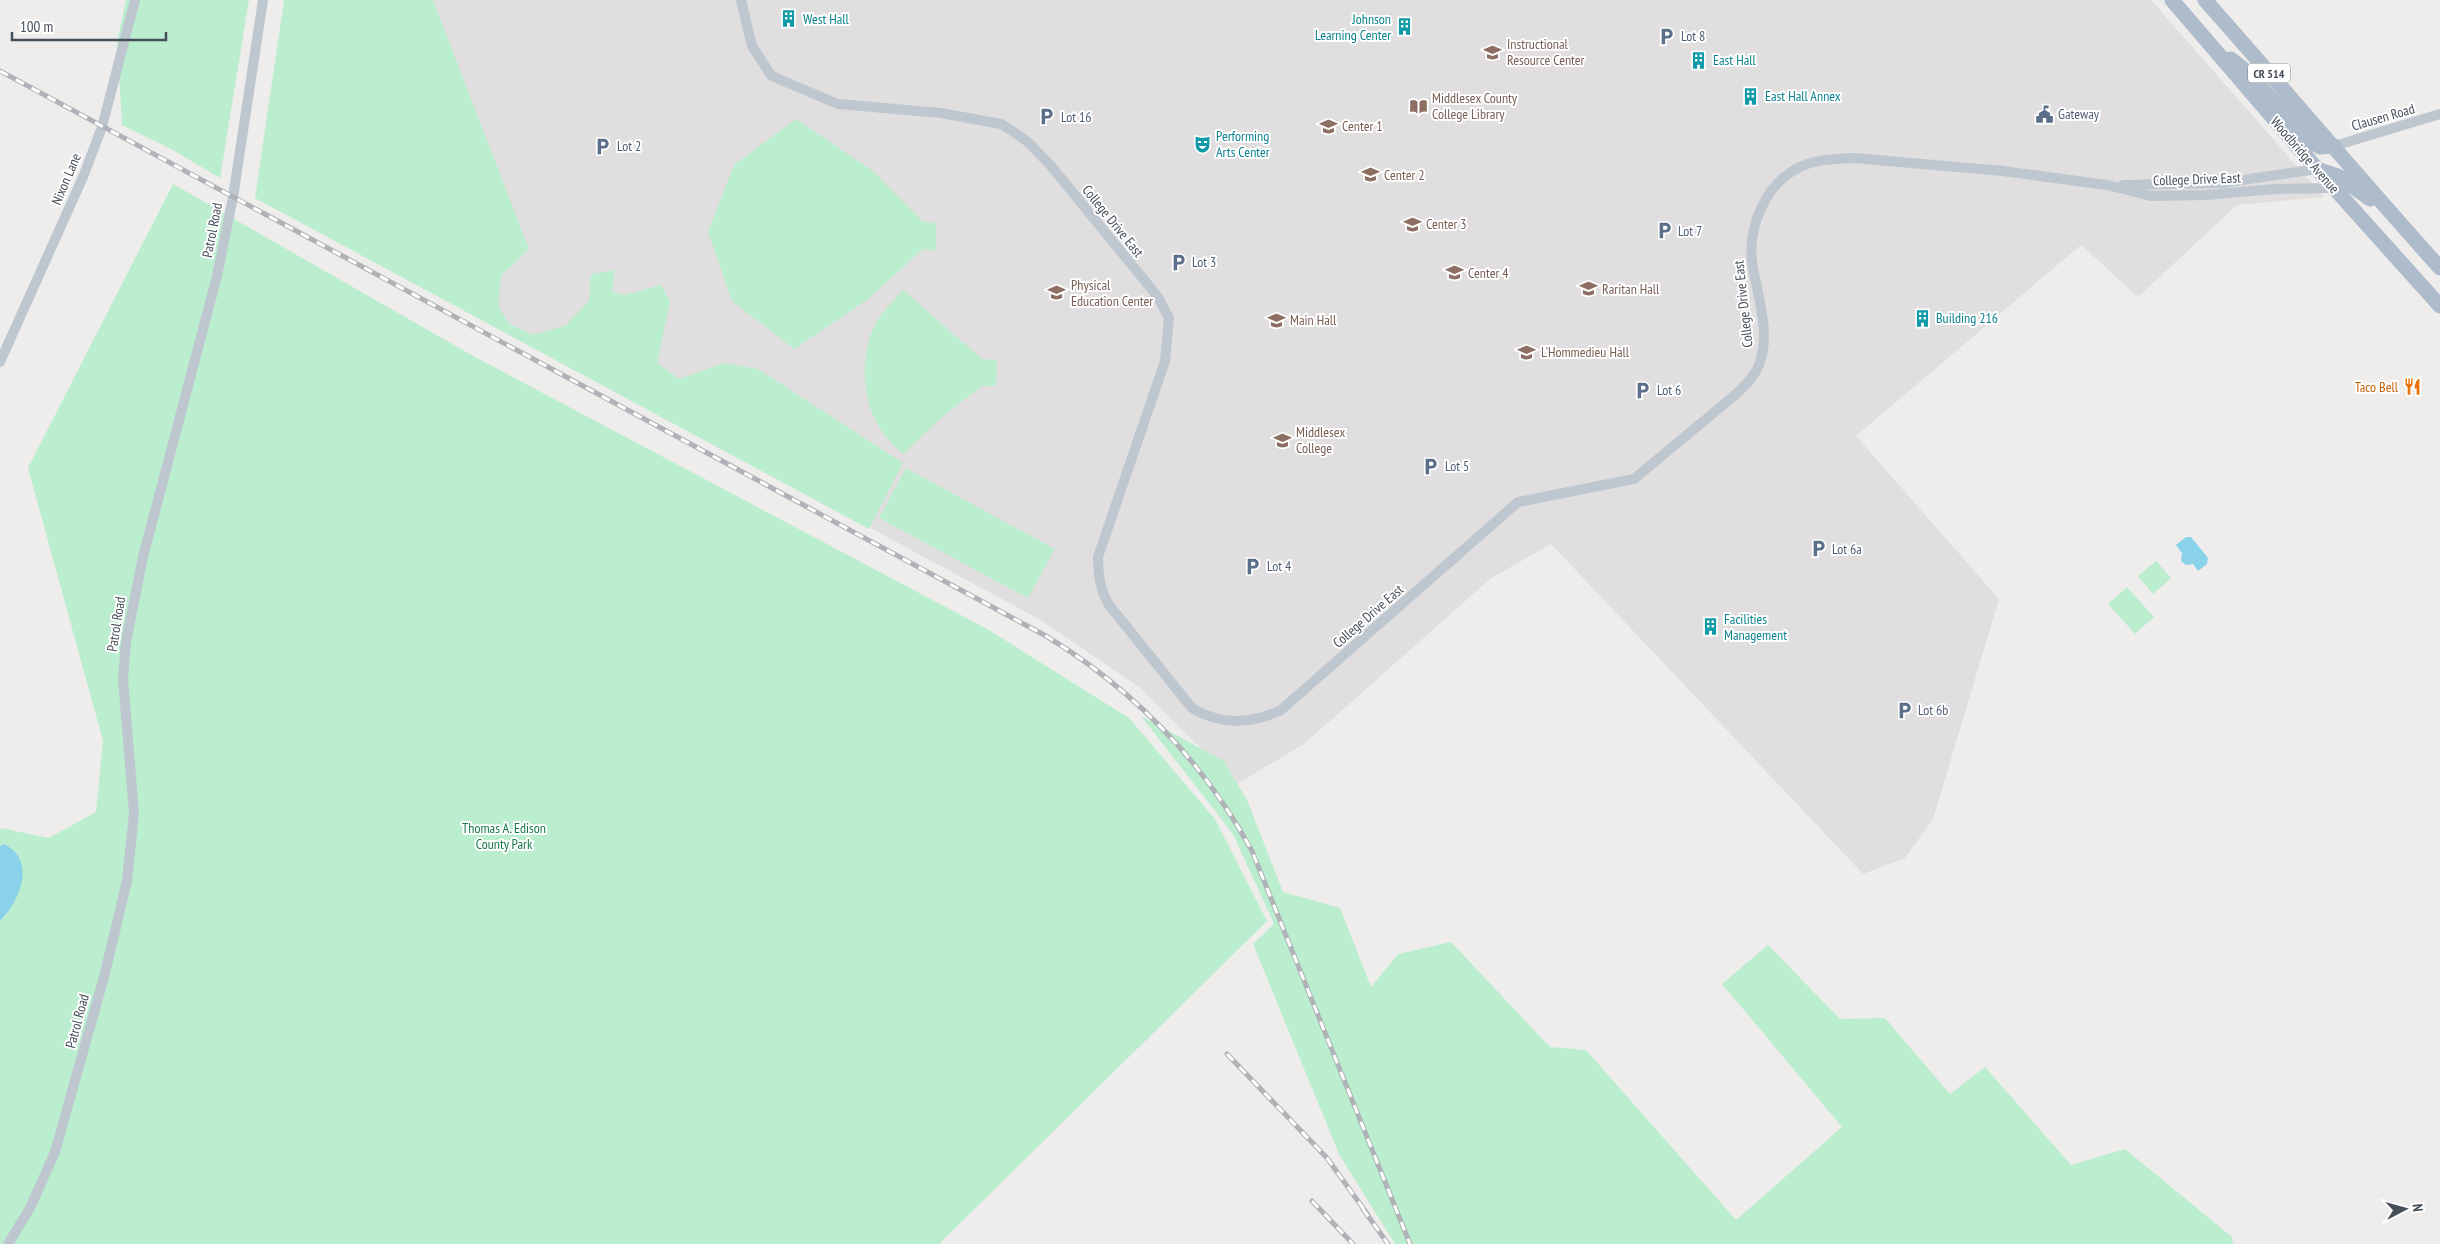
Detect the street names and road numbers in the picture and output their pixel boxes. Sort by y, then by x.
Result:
road number: CR 514 [2248,64,2290,82]
street label: Clausen Road [2349,99,2417,135]
street label: Woodbridge Avenue [2267,113,2343,197]
street label: Nixon Lane [47,150,85,208]
street label: College Drive East [2153,168,2241,190]
street label: College Drive East [1078,181,1148,261]
street label: Patrol Road [198,201,226,259]
street label: College Drive East [1729,259,1757,349]
street label: College Drive East [1329,580,1407,652]
street label: Patrol Road [103,595,129,653]
street label: Patrol Road [61,992,93,1050]

